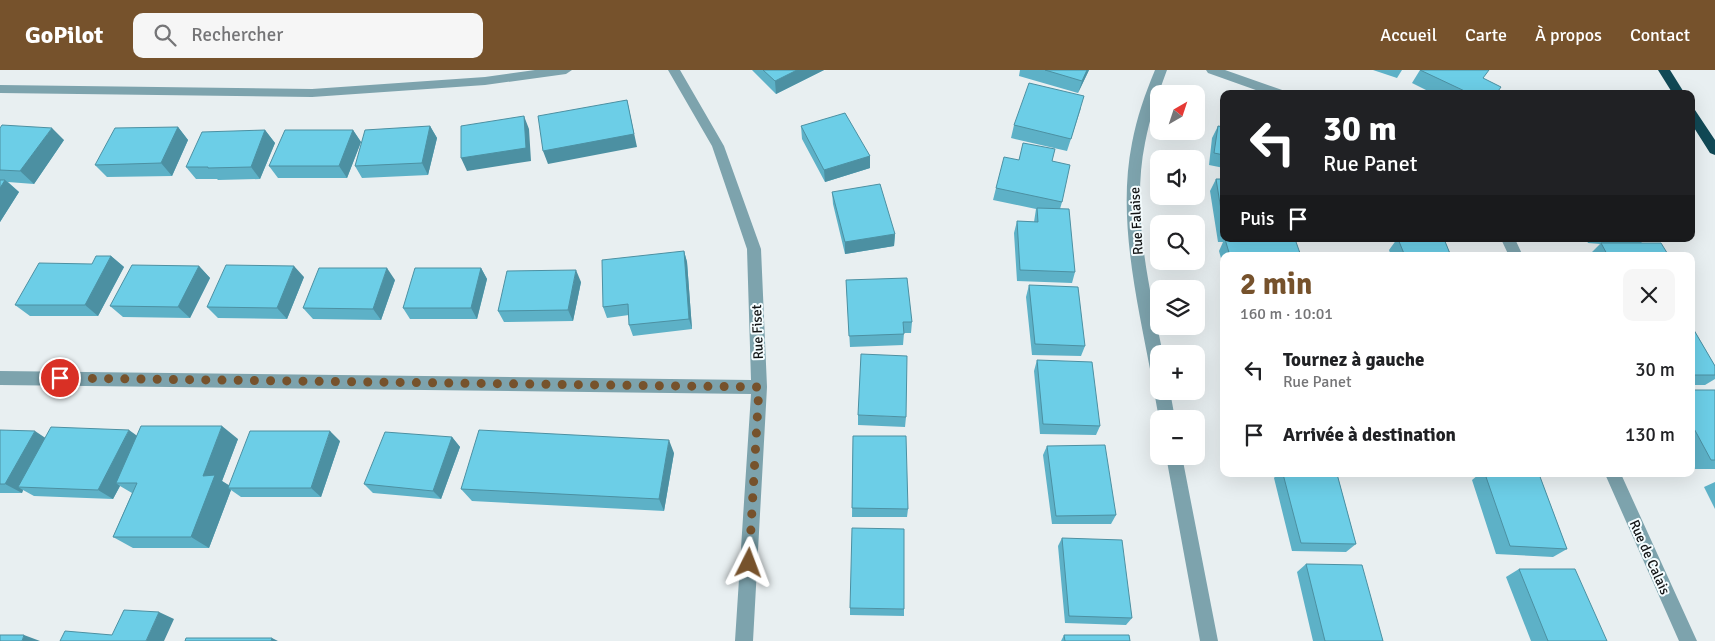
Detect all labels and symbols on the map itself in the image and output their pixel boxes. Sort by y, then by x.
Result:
north arrow [1150,85,1205,140]
street label: Rue Falaise [1126,187,1147,255]
street label: Rue Fiset [748,304,767,360]
pin [39,357,81,399]
street label: Rue de Calais [1626,517,1674,597]
position arrow [722,536,774,588]

